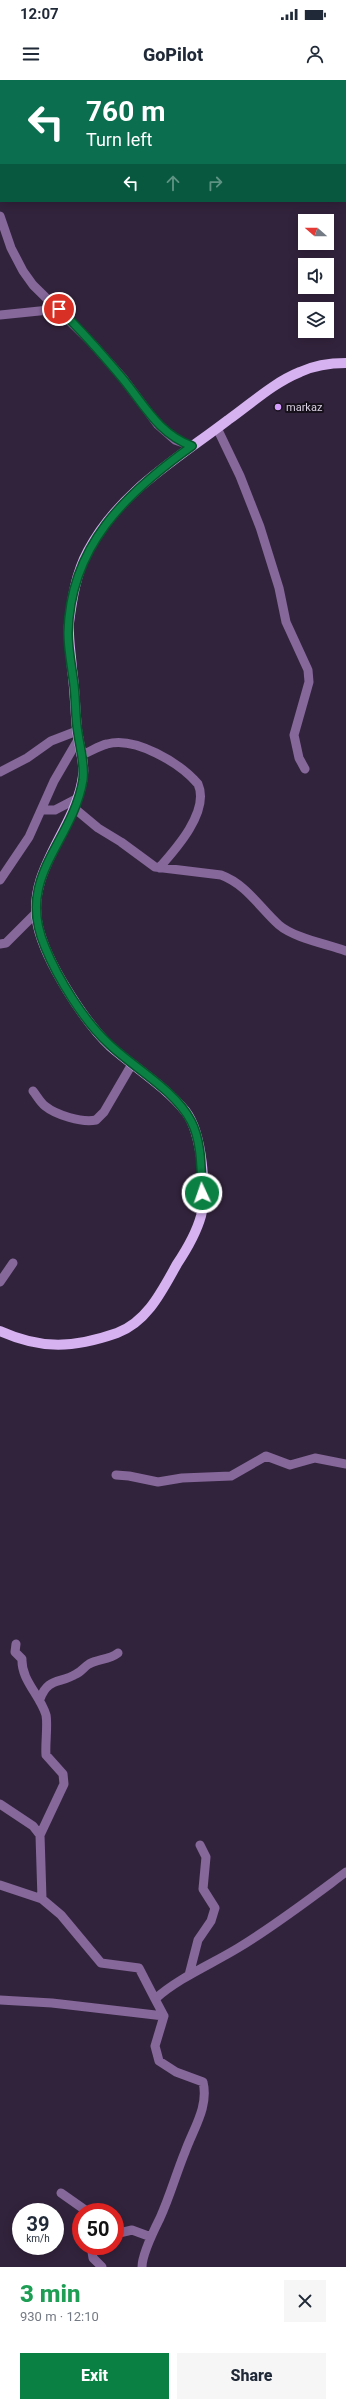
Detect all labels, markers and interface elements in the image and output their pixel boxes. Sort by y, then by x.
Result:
text: 12:07 [20,5,59,23]
icon: menu [20,43,42,65]
icon: person [304,43,326,65]
text: GoPilot [143,44,203,65]
text: 760 m [86,95,165,128]
icon: left [20,96,72,148]
text: Turn left [86,129,152,150]
icon: left [120,172,142,194]
icon: ahead [162,172,184,194]
icon: right [204,172,226,194]
north arrow [298,214,334,250]
map controls [298,214,334,338]
button: sound [298,258,334,294]
pin [42,292,76,326]
icon: arrive [48,298,70,320]
button: layers [298,302,334,338]
place label: markaz [286,401,323,414]
marker: markaz [273,402,283,412]
position arrow [181,1172,223,1214]
speed limit sign: 50 [72,2203,124,2255]
text: 39 [27,2212,49,2236]
text: km/h [26,2233,50,2244]
text: 3 min [20,2280,81,2308]
button: close [284,2280,326,2322]
text: 930 m · 12:10 [20,2309,99,2324]
button: Exit [20,2353,169,2399]
button: Share [177,2353,326,2399]

